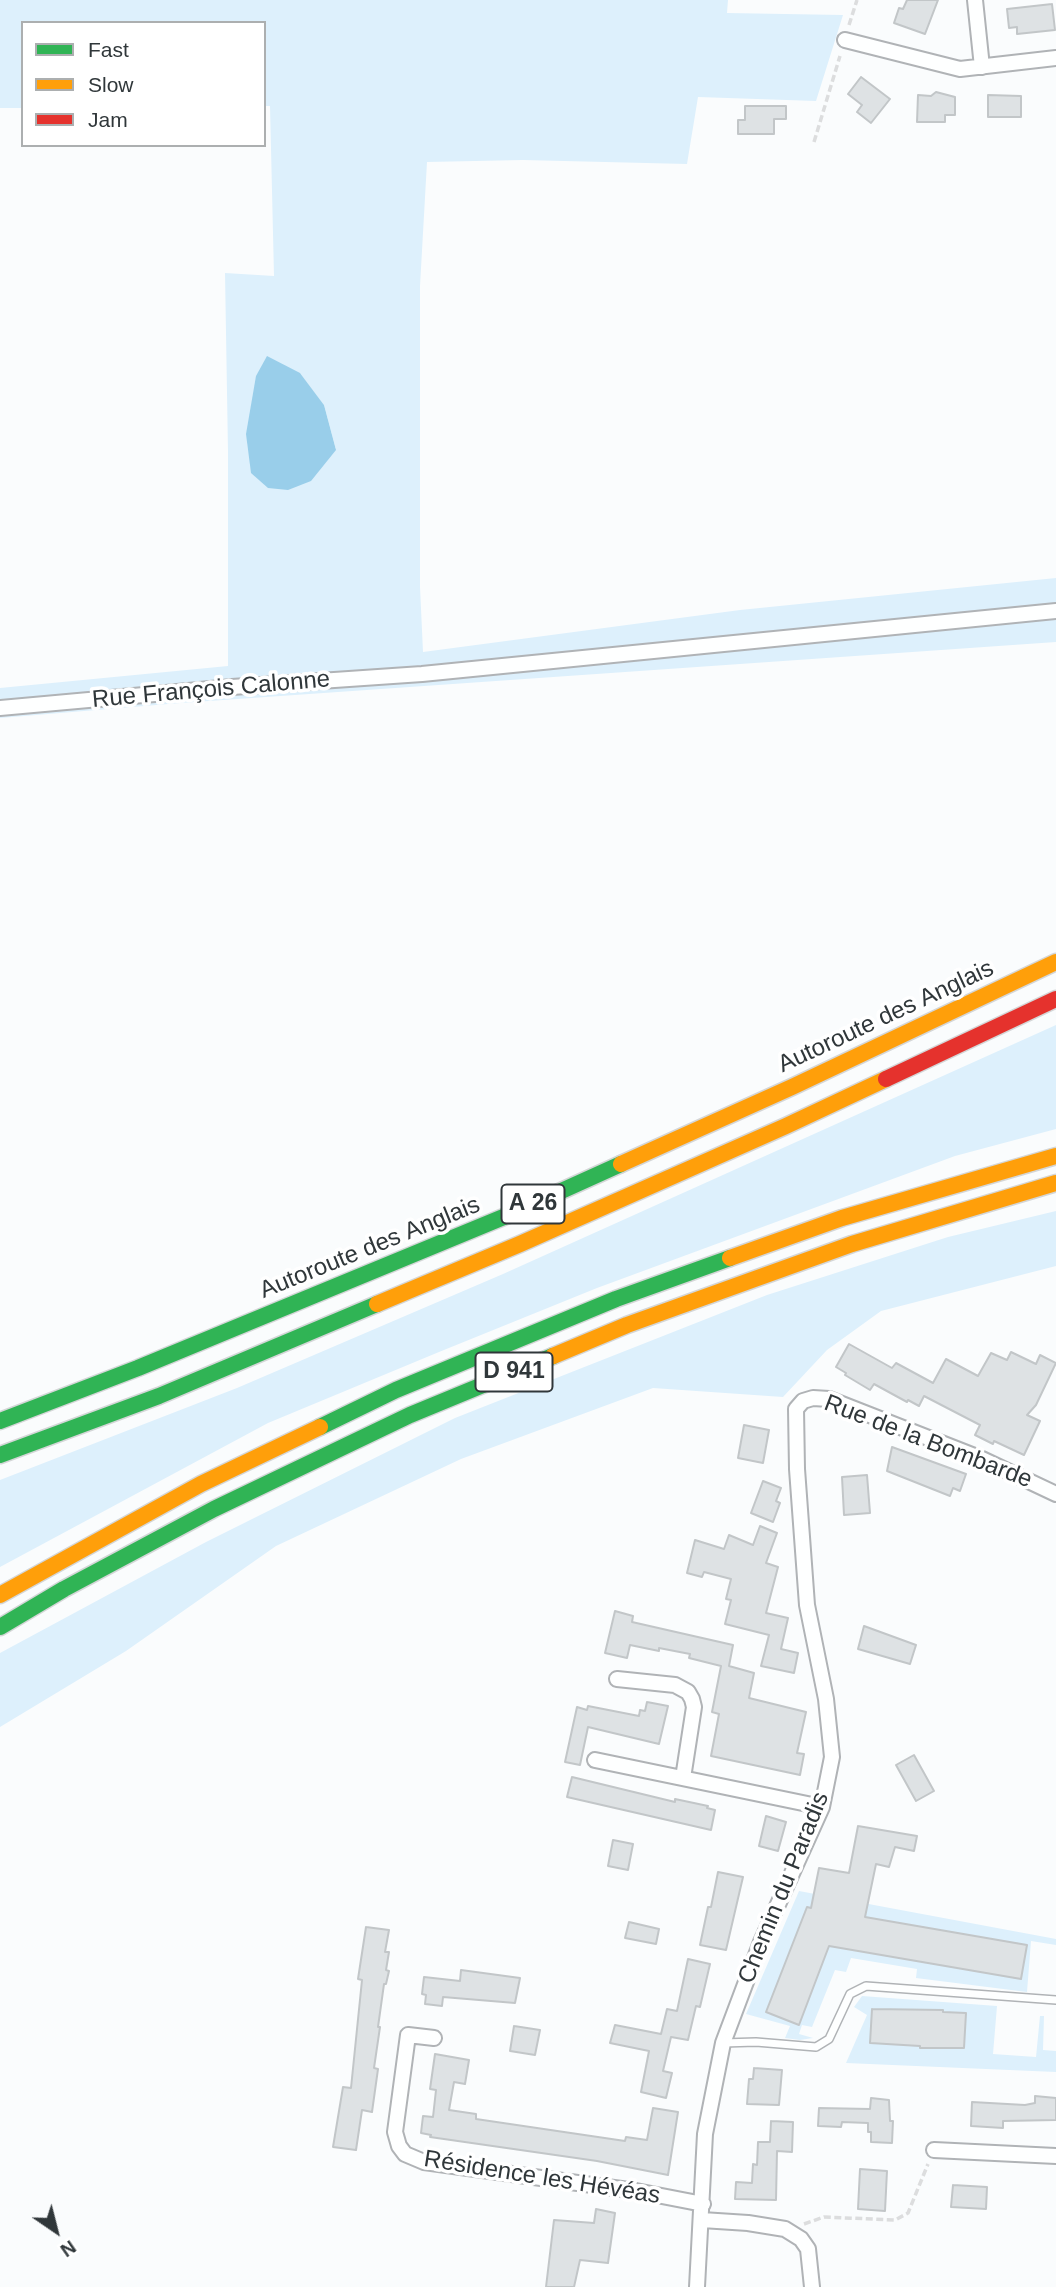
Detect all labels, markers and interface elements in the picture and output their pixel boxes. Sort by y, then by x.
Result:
legend [21,21,266,147]
text: Fast [88,38,129,61]
text: Slow [88,73,134,96]
text: Jam [88,108,128,131]
street label: Rue François Calonne [91,665,331,715]
street label: Autoroute des Anglais [774,954,998,1080]
road number: A 26 [502,1184,564,1224]
street label: Autoroute des Anglais [256,1191,484,1305]
road number: D 941 [476,1352,552,1392]
street label: Rue de la Bombarde [820,1389,1036,1495]
street label: Chemin du Paradis [732,1788,836,1988]
street label: Résidence les Hévéas [422,2145,662,2211]
north arrow [21,2196,91,2266]
text: N [57,2236,80,2261]

